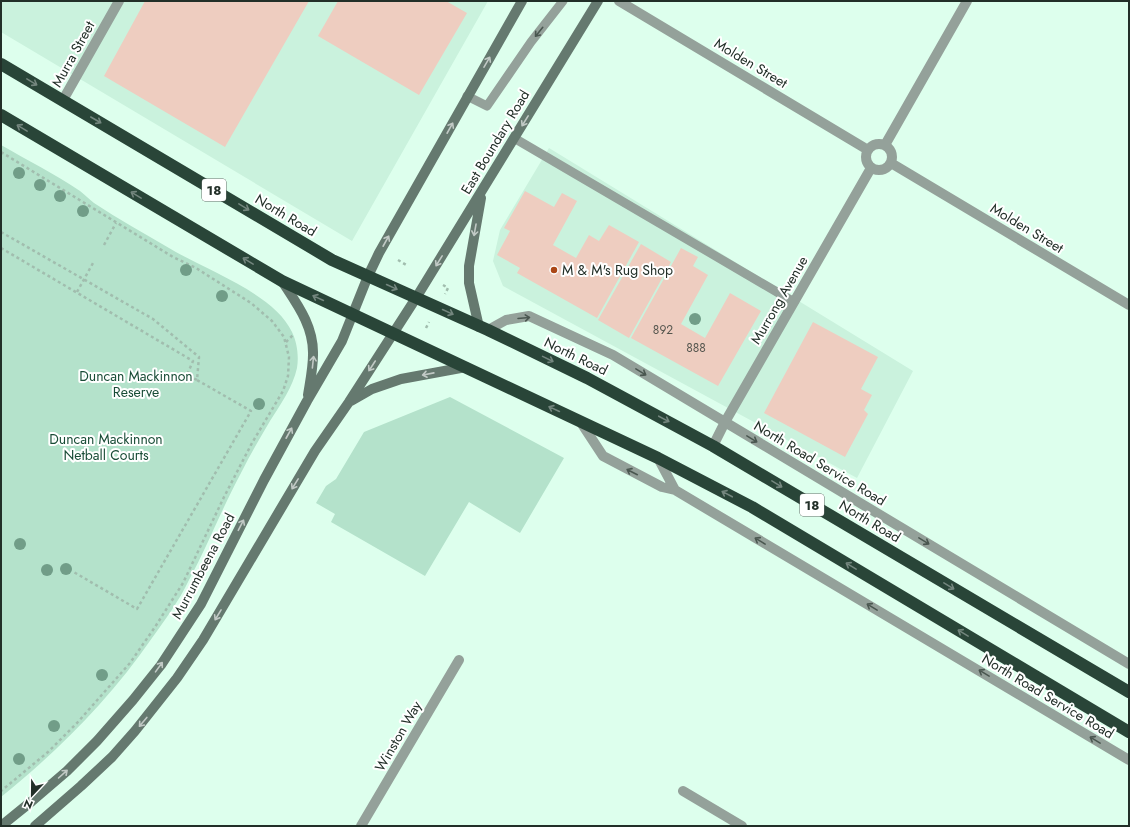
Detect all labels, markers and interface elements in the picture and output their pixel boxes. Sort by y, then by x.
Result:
street label: Murra Street [47,17,100,91]
one-way arrow [535,26,543,37]
street label: Molden Street [711,33,792,93]
one-way arrow [483,56,491,68]
one-way arrow [26,78,38,86]
street label: East Boundary Road [456,86,534,198]
one-way arrow [520,115,528,127]
one-way arrow [90,116,101,124]
one-way arrow [446,122,454,134]
one-way arrow [16,123,28,131]
road number: 18 [202,179,226,201]
street label: North Road [252,189,320,241]
one-way arrow [130,191,142,199]
street label: Molden Street [987,198,1068,258]
one-way arrow [238,204,250,212]
one-way arrow [471,223,479,236]
one-way arrow [382,235,390,247]
street label: Murrong Avenue [746,252,812,348]
one-way arrow [435,255,443,267]
one-way arrow [242,257,254,265]
place label: M & M's Rug Shop [562,260,673,280]
marker: M & M's Rug Shop [549,265,559,275]
one-way arrow [386,284,398,291]
one-way arrow [313,294,325,301]
one-way arrow [441,309,453,316]
one-way arrow [517,314,530,321]
house number: 892 [653,321,673,339]
street label: North Road [541,332,611,380]
house number: 888 [686,339,706,357]
one-way arrow [309,356,316,369]
one-way arrow [542,356,554,363]
one-way arrow [368,361,376,372]
park label: Duncan Mackinnon Reserve [79,366,193,402]
one-way arrow [635,368,646,376]
one-way arrow [422,370,435,378]
one-way arrow [549,405,561,412]
one-way arrow [657,416,669,424]
street label: North Road Service Road [750,416,890,510]
one-way arrow [286,427,294,439]
park label: Duncan Mackinnon Netball Courts [49,429,163,465]
one-way arrow [746,435,758,443]
one-way arrow [627,467,639,475]
one-way arrow [290,478,298,490]
one-way arrow [771,480,783,488]
one-way arrow [721,489,733,497]
road number: 18 [800,494,824,516]
street label: North Road [836,495,904,547]
street label: Murrumbeena Road [167,509,239,623]
one-way arrow [238,519,245,531]
one-way arrow [754,536,766,544]
one-way arrow [918,538,930,546]
one-way arrow [845,562,857,570]
one-way arrow [943,582,955,590]
one-way arrow [867,603,878,611]
one-way arrow [213,609,221,621]
one-way arrow [958,629,969,637]
street label: North Road Service Road [978,649,1118,743]
one-way arrow [155,661,163,672]
one-way arrow [978,669,990,677]
street label: Winston Way [370,696,427,775]
one-way arrow [139,716,148,727]
one-way arrow [1089,735,1101,743]
one-way arrow [58,769,68,778]
north arrow [12,775,52,815]
text: N [21,795,35,813]

